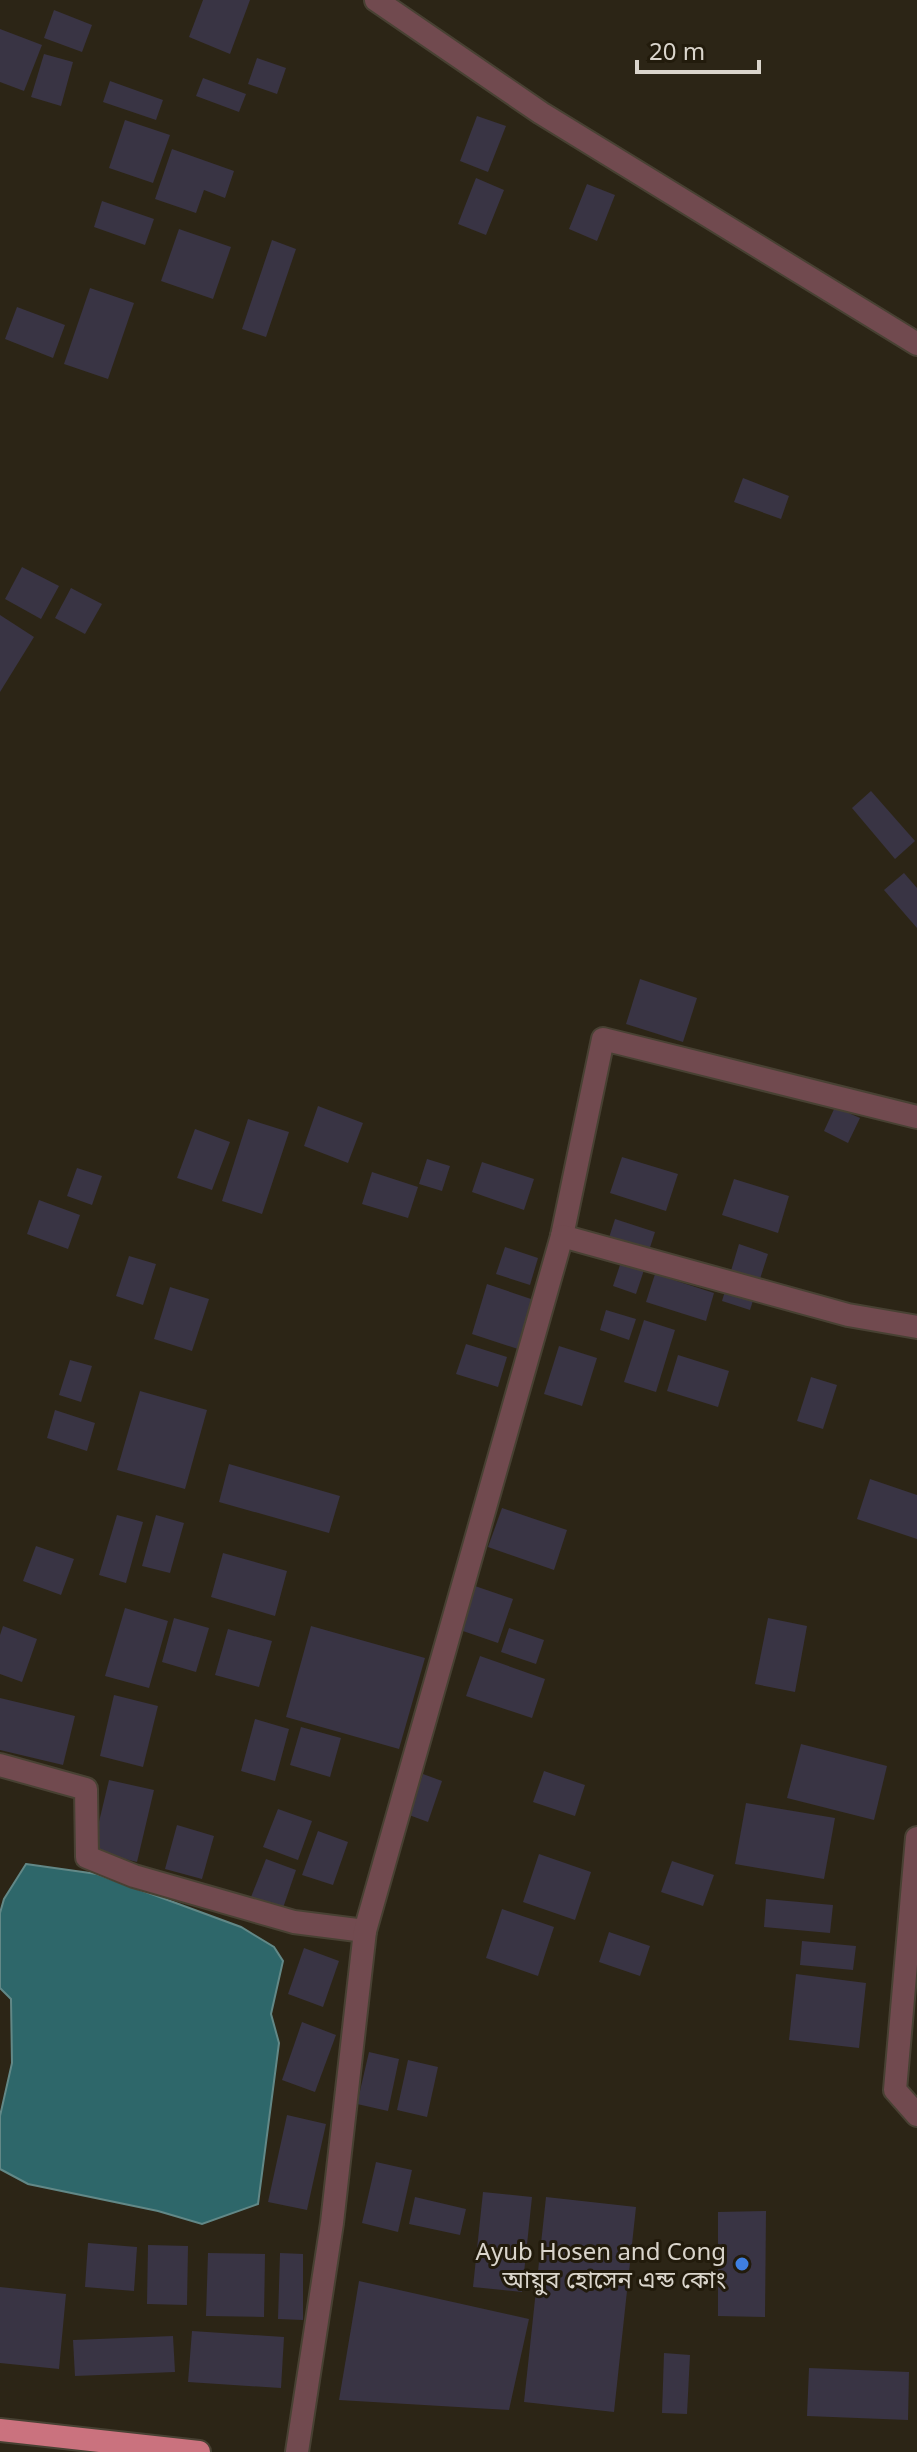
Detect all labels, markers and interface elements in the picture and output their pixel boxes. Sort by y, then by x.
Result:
scale bar [637,24,759,74]
text: 20 m [649,34,705,67]
place label: Ayub Hosen and Cong আয়ুব হোসেন এন্ড কোং [476,2234,726,2296]
marker: Ayub Hosen and Cong আয়ুব হোসেন এন্ড কোং [733,2255,751,2273]

